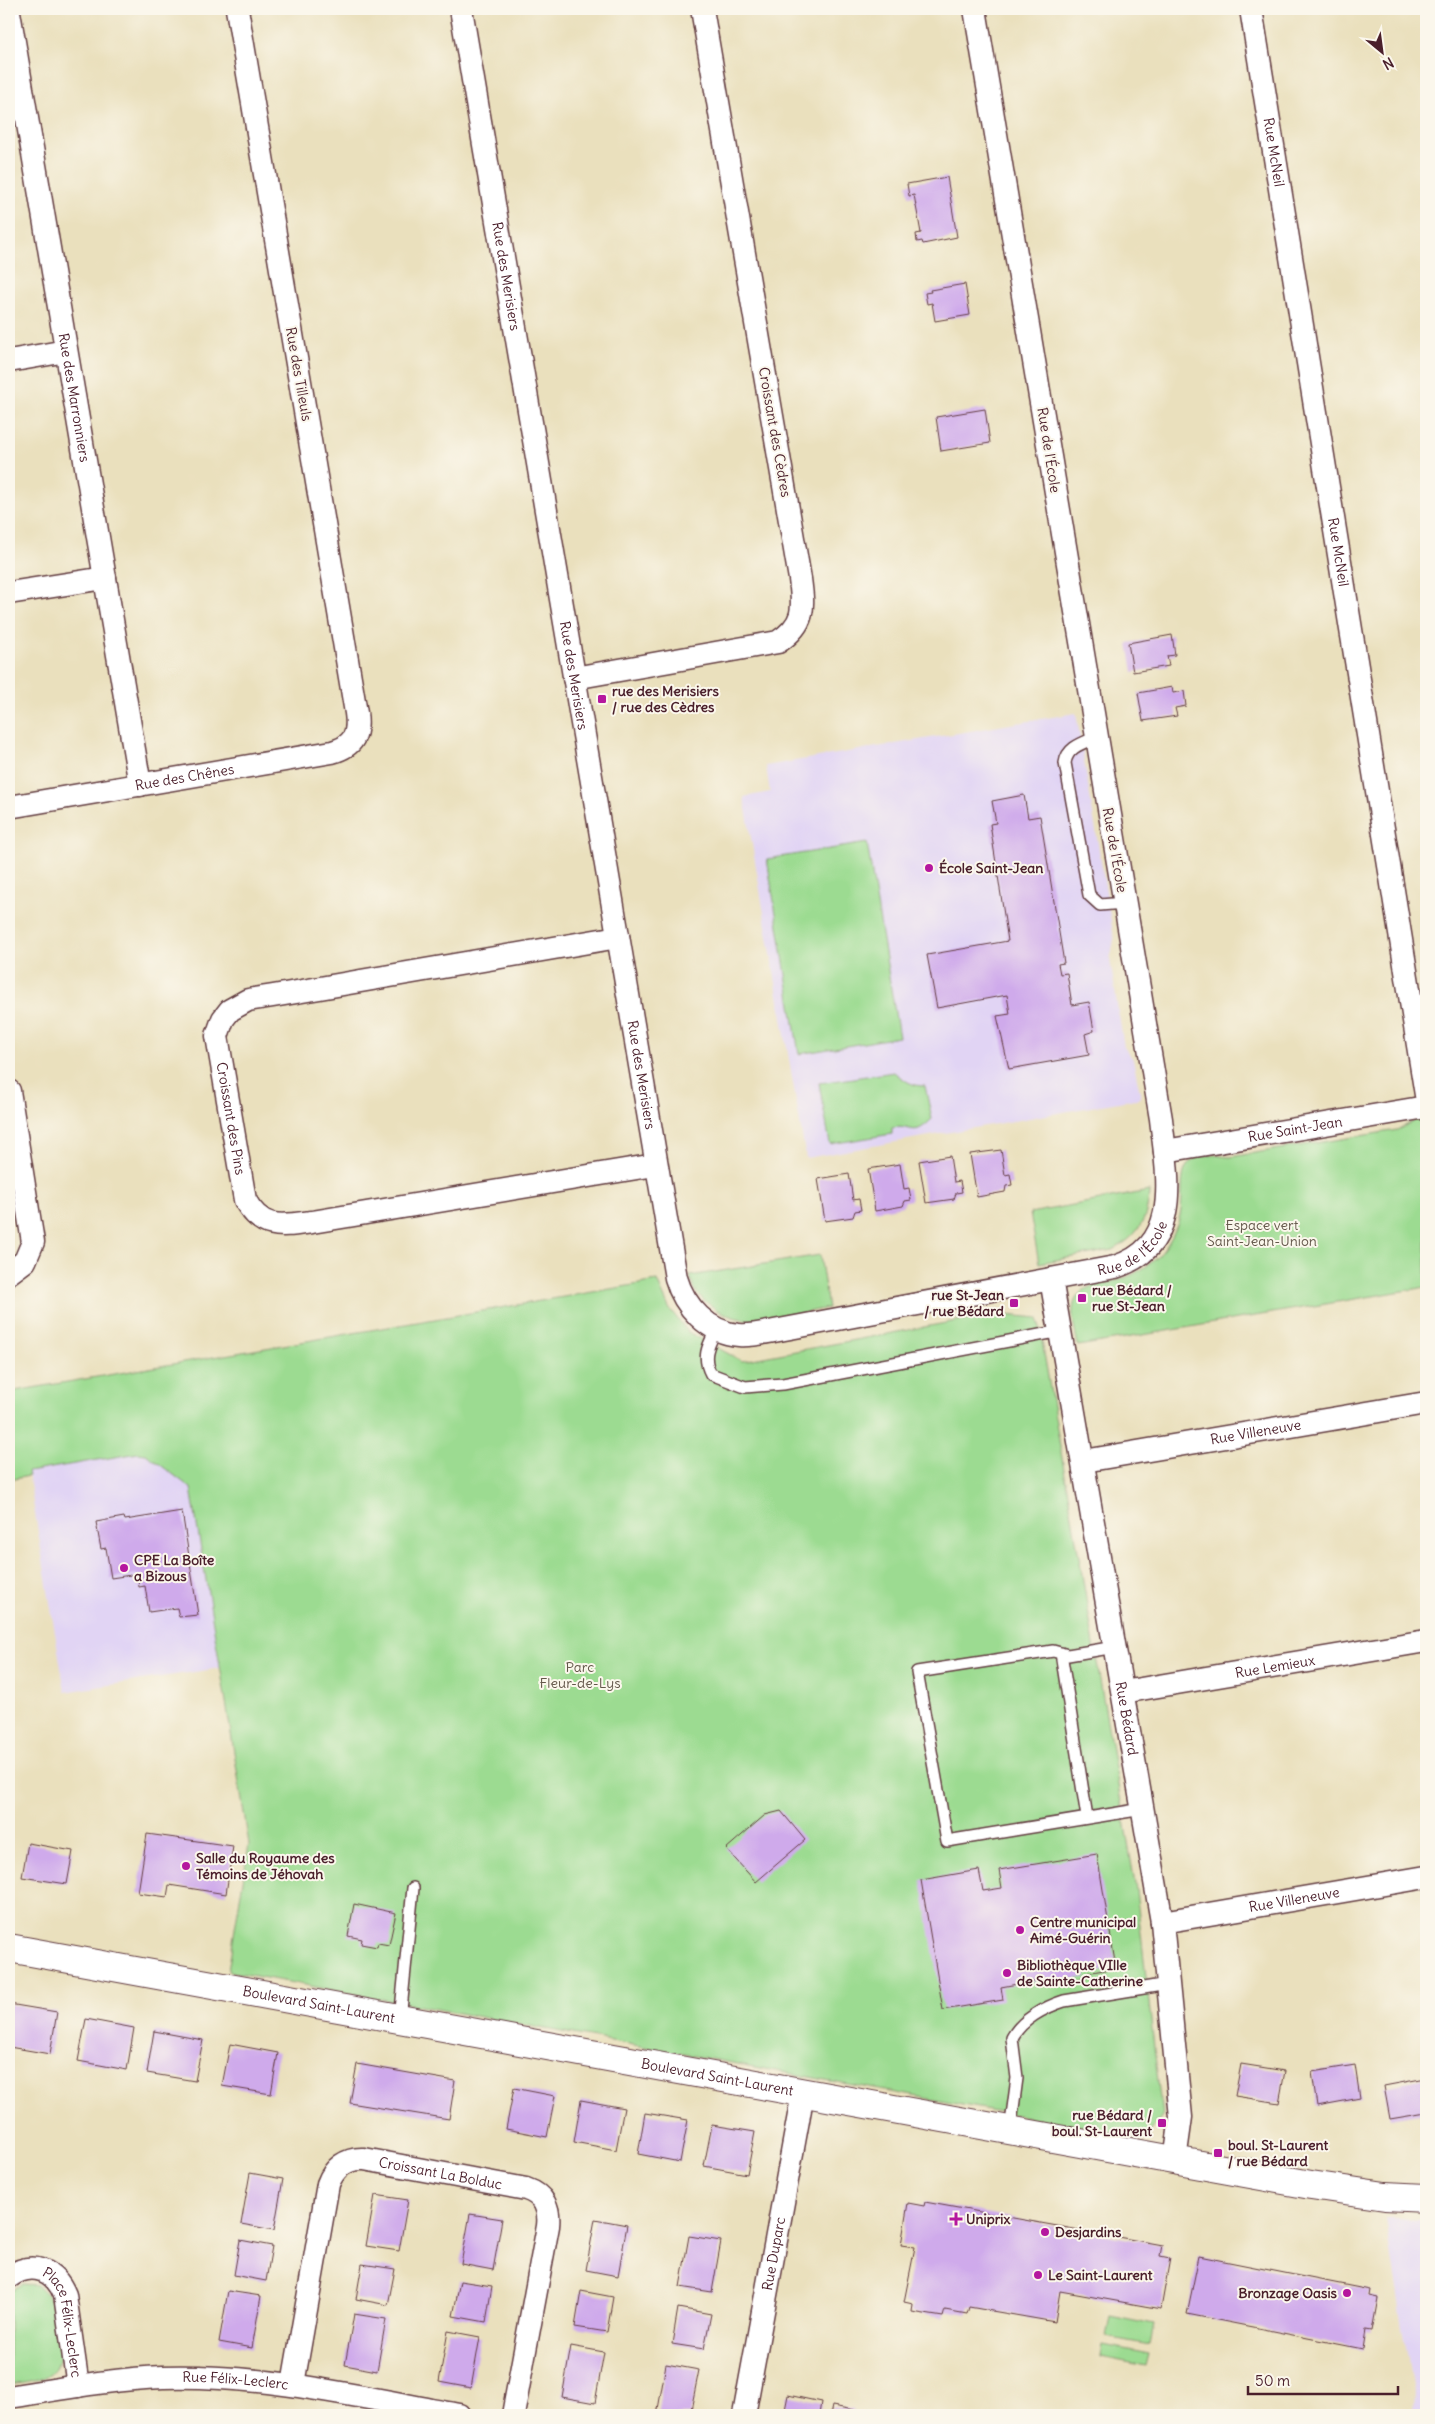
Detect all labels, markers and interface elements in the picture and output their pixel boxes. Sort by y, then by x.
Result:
north arrow [1358,28,1408,78]
text: N [1380,53,1397,74]
street label: Rue McNeil [1260,116,1288,188]
street label: Rue des Merisiers [488,220,524,332]
street label: Rue des Tilleuls [282,326,316,422]
street label: Rue des Marronniers [55,332,94,463]
street label: Croissant des Cèdres [755,366,795,498]
street label: Rue de l'École [1033,406,1065,494]
street label: Rue McNeil [1324,516,1353,588]
street label: Rue des Merisiers [556,620,592,731]
place label: rue des Merisiers / rue des Cèdres [612,682,720,716]
marker: rue des Merisiers / rue des Cèdres [596,693,608,705]
street label: Rue des Chênes [134,760,235,794]
street label: Rue de l'École [1099,806,1131,894]
place label: École Saint-Jean [939,859,1043,877]
marker: École Saint-Jean [923,862,935,874]
street label: Rue des Merisiers [624,1019,660,1131]
street label: Croissant des Pins [213,1061,250,1176]
street label: Rue Saint-Jean [1247,1112,1344,1146]
park label: Espace vert Saint-Jean-Union [1207,1216,1317,1250]
street label: Rue de l'École [1096,1219,1171,1279]
place label: rue Bédard / rue St-Jean [1092,1281,1172,1315]
place label: rue St-Jean / rue Bédard [924,1286,1005,1320]
marker: rue Bédard / rue St-Jean [1076,1292,1088,1304]
marker: rue St-Jean / rue Bédard [1008,1297,1020,1309]
street label: Rue Villeneuve [1209,1415,1302,1448]
place label: CPE La Boîte a Bizous [134,1551,215,1585]
marker: CPE La Boîte a Bizous [118,1562,130,1574]
street label: Rue Lemieux [1234,1651,1316,1682]
park label: Parc Fleur-de-Lys [539,1658,621,1692]
street label: Rue Bédard [1112,1680,1142,1757]
place label: Salle du Royaume des Témoins de Jéhovah [196,1849,335,1883]
marker: Salle du Royaume des Témoins de Jéhovah [180,1860,192,1872]
street label: Rue Villeneuve [1247,1883,1341,1916]
place label: Centre municipal Aimé-Guérin [1030,1913,1136,1947]
marker: Centre municipal Aimé-Guérin [1014,1924,1026,1936]
place label: Bibliothèque VIlle de Sainte-Catherine [1017,1956,1143,1990]
marker: Bibliothèque VIlle de Sainte-Catherine [1001,1967,1013,1979]
street label: Boulevard Saint-Laurent [241,1982,397,2027]
street label: Boulevard Saint-Laurent [640,2054,795,2100]
place label: rue Bédard / boul. St-Laurent [1052,2106,1152,2140]
marker: rue Bédard / boul. St-Laurent [1156,2117,1168,2129]
place label: boul. St-Laurent / rue Bédard [1228,2136,1329,2170]
marker: boul. St-Laurent / rue Bédard [1212,2147,1224,2159]
street label: Croissant La Bolduc [377,2153,504,2193]
place label: Uniprix [966,2210,1011,2228]
marker: Uniprix [950,2213,962,2225]
street label: Rue Duparc [758,2215,789,2292]
place label: Desjardins [1055,2223,1122,2241]
marker: Desjardins [1039,2226,1051,2238]
street label: Place Félix-Leclerc [39,2263,86,2379]
place label: Le Saint-Laurent [1048,2266,1153,2284]
marker: Le Saint-Laurent [1032,2269,1044,2281]
place label: Bronzage Oasis [1238,2284,1338,2302]
marker: Bronzage Oasis [1341,2287,1353,2299]
scale bar [1248,2364,1398,2396]
street label: Rue Félix-Leclerc [182,2368,290,2394]
text: 50 m [1255,2371,1290,2390]

